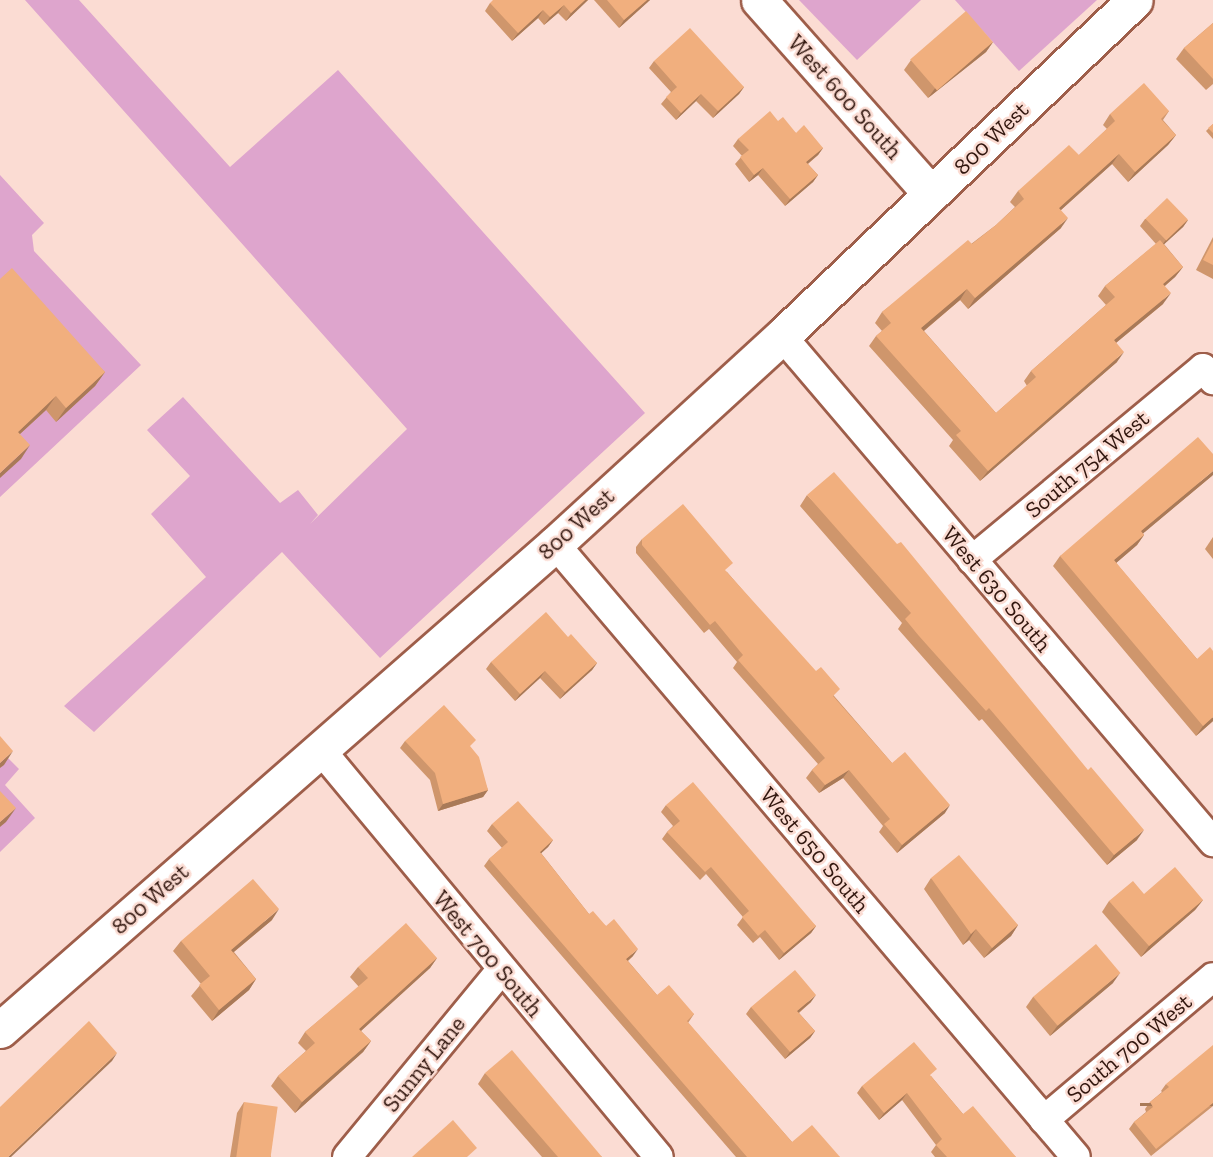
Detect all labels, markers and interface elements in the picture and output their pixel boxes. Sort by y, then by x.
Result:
street label: West 600 South [782,29,908,165]
street label: 800 West [948,95,1034,181]
street label: South 754 West [1019,404,1155,524]
street label: 800 West [532,482,620,566]
street label: West 630 South [936,521,1058,657]
street label: West 650 South [754,781,876,919]
street label: 800 West [106,858,194,940]
street label: West 700 South [427,885,549,1023]
street label: South 700 West [1060,987,1198,1109]
street label: Sunny Lane [377,1010,471,1118]

